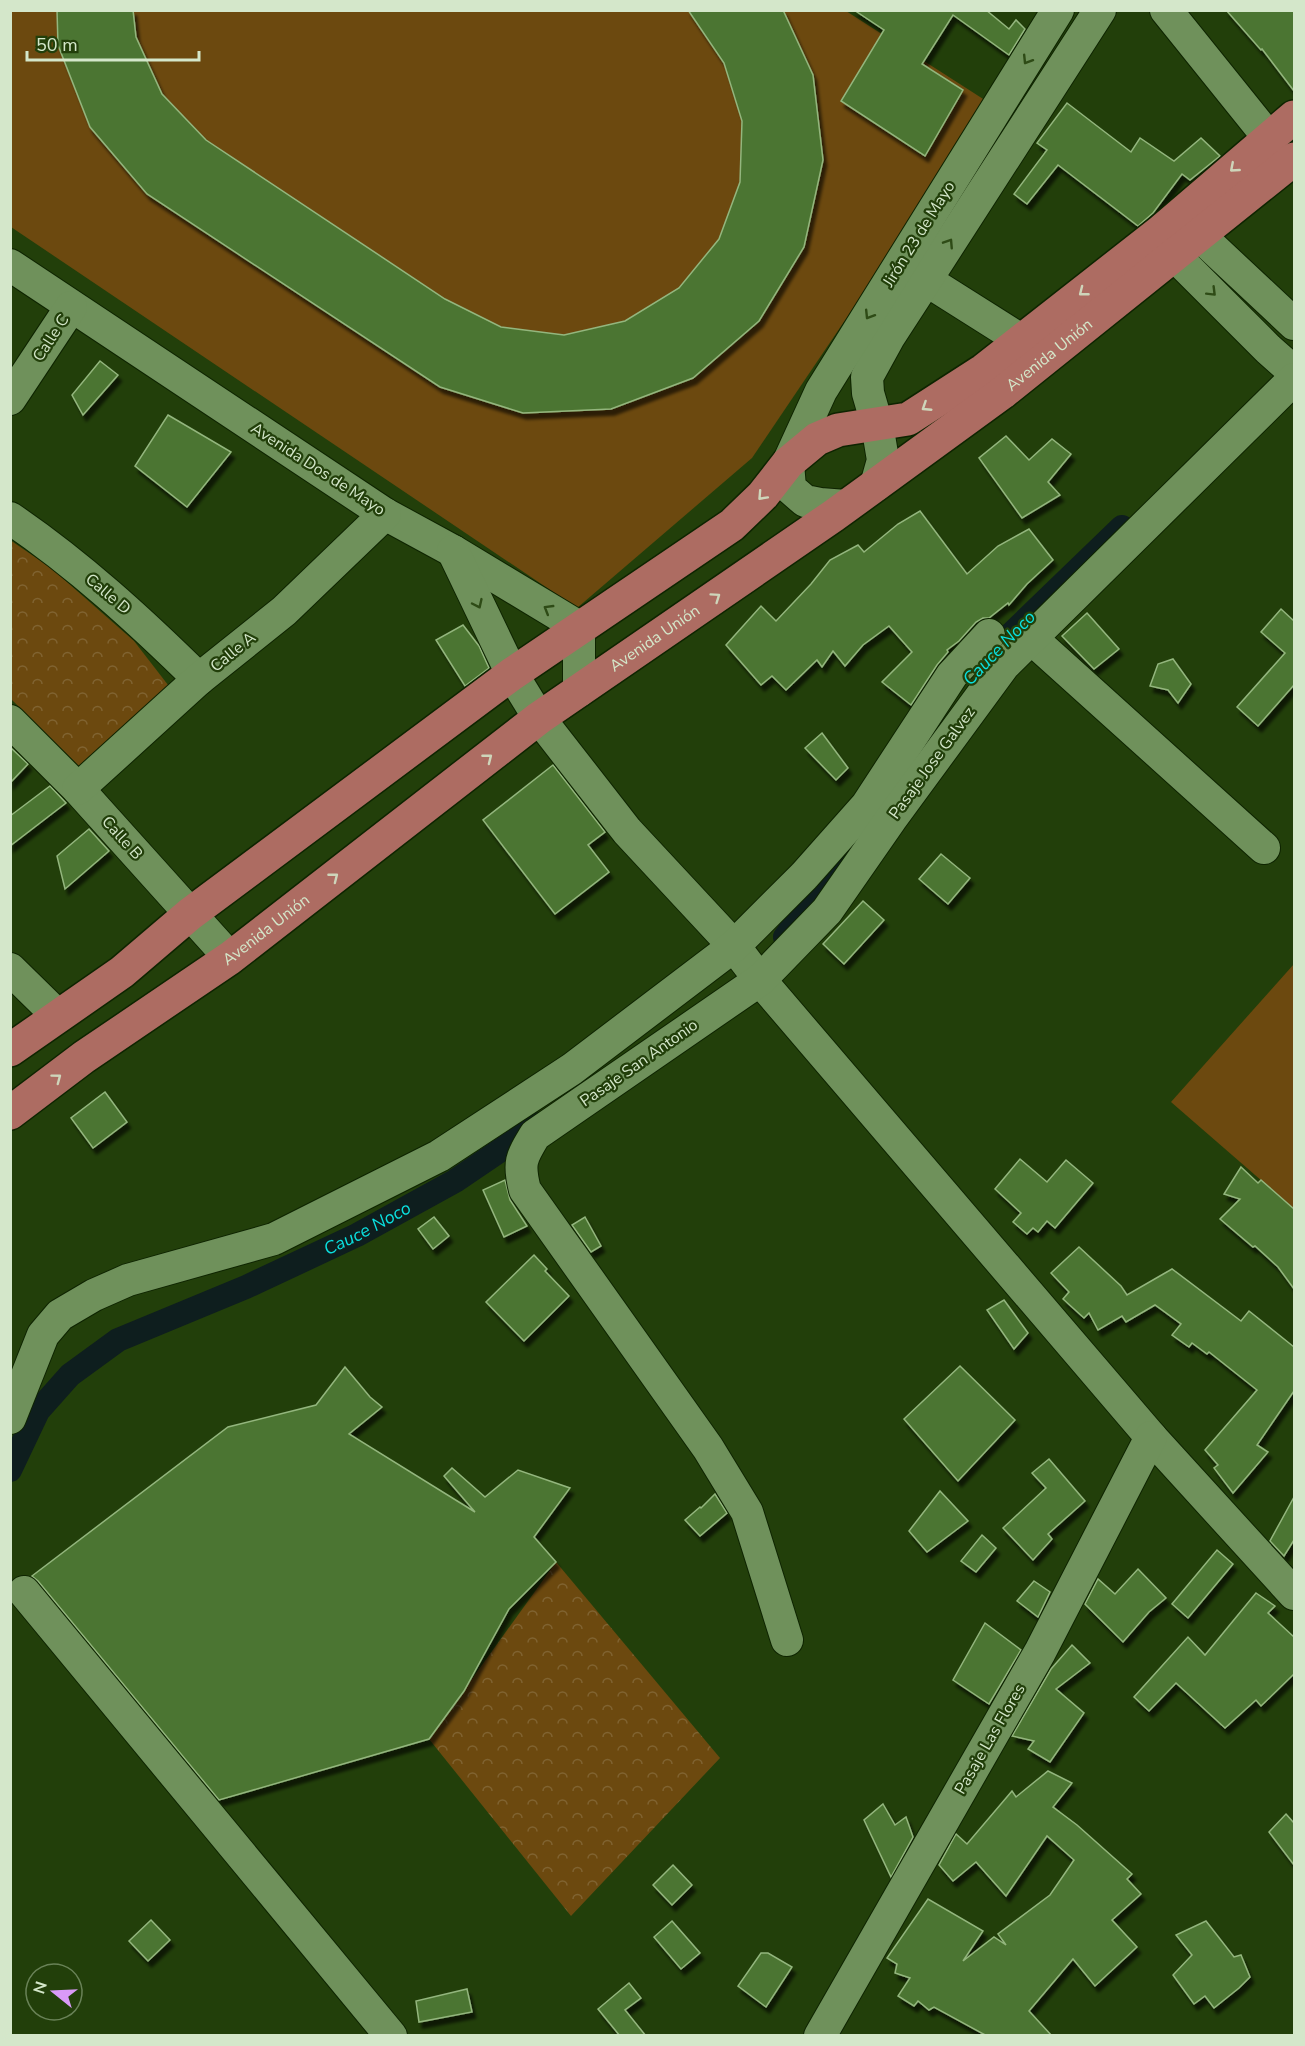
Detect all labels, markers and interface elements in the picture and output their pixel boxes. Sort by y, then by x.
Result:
scale bar [27,24,200,62]
text: 50 m [36,33,78,57]
one-way arrow [1023,54,1035,64]
one-way arrow [1230,161,1241,172]
street label: Jirón 23 de Mayo [877,177,960,292]
one-way arrow [942,239,954,249]
one-way arrow [1079,285,1090,296]
one-way arrow [1205,285,1215,296]
one-way arrow [864,309,876,319]
street label: Calle C [28,310,74,366]
street label: Avenida Unión [1002,314,1097,396]
one-way arrow [922,400,933,411]
street label: Avenida Dos de Mayo [247,417,390,521]
one-way arrow [758,489,769,500]
street label: Calle D [81,569,135,619]
one-way arrow [709,593,720,604]
one-way arrow [471,597,483,608]
street label: Avenida Unión [605,600,704,677]
one-way arrow [544,604,554,616]
water label: Cauce Noco [957,605,1041,691]
street label: Calle A [206,627,261,677]
street label: Pasaje Jose Galvez [884,702,980,824]
one-way arrow [482,754,493,765]
street label: Calle B [96,811,148,865]
one-way arrow [328,874,339,885]
street label: Avenida Unión [218,889,314,971]
street label: Pasaje San Antonio [576,1014,702,1112]
one-way arrow [51,1074,62,1085]
water label: Cauce Noco [320,1196,415,1261]
street label: Pasaje Las Flores [949,1680,1031,1798]
north arrow [24,1962,84,2022]
text: N [28,1979,53,1997]

